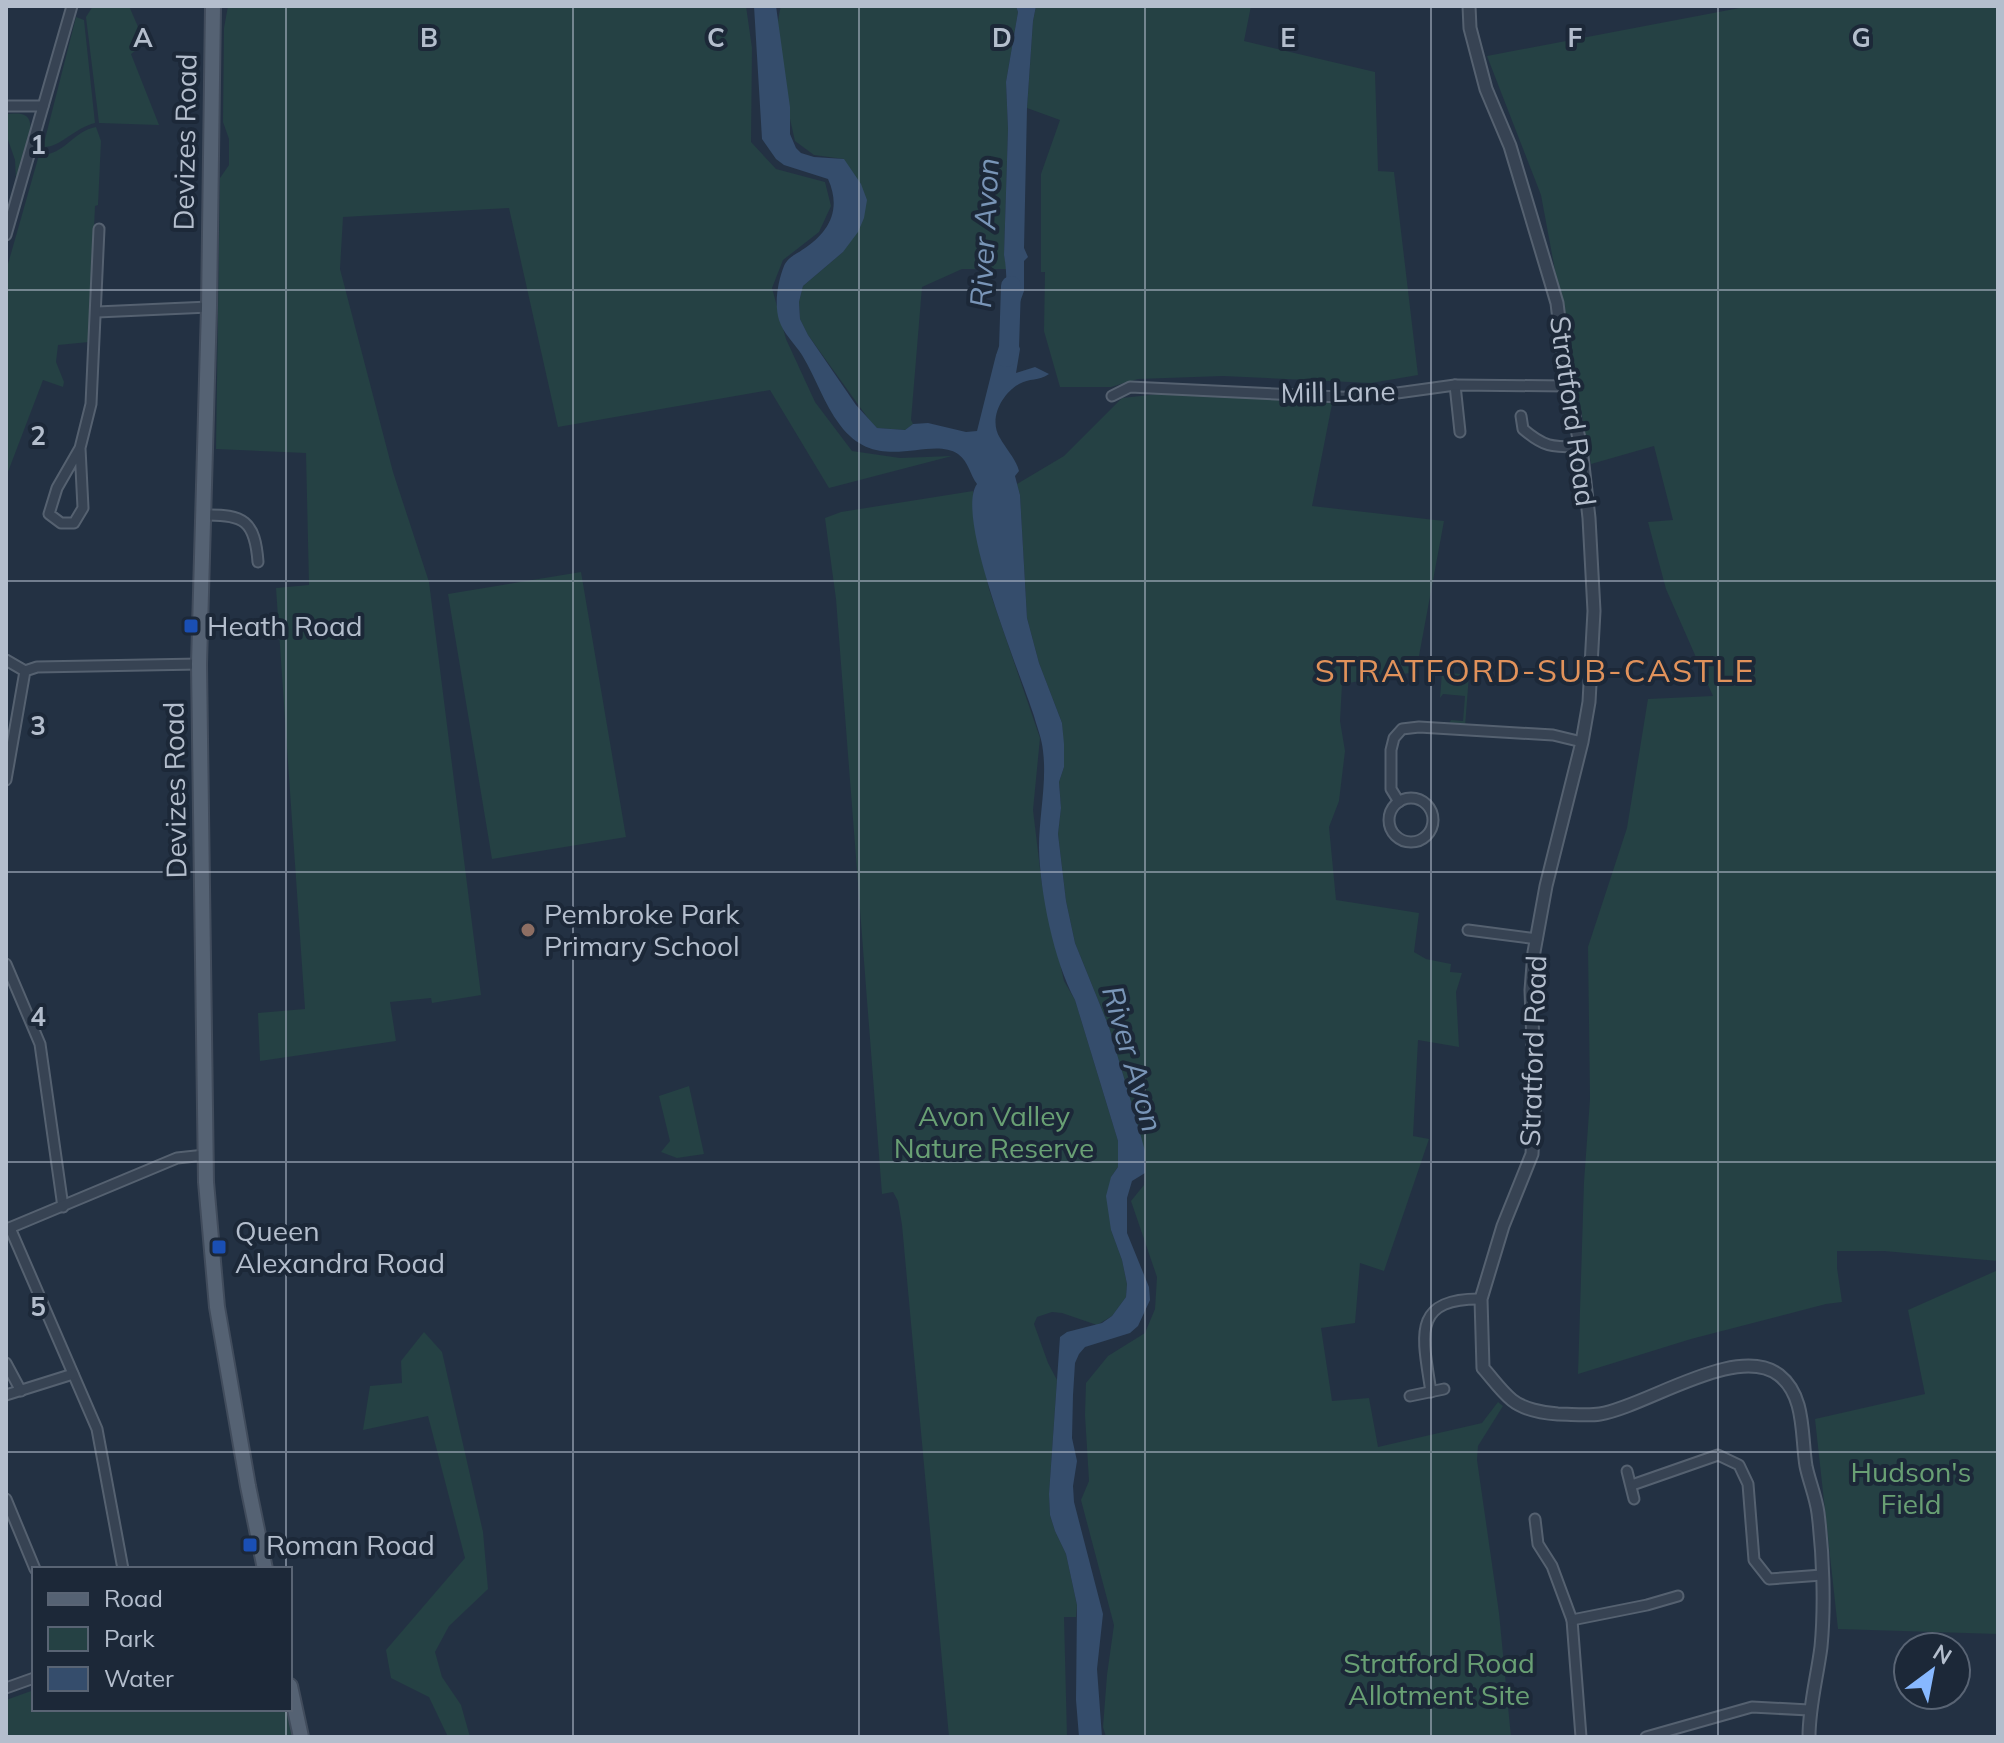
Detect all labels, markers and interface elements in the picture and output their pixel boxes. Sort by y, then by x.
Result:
text: A [133,21,153,54]
text: B [420,21,438,54]
text: C [707,21,725,54]
text: D [992,21,1012,54]
text: E [1280,21,1296,54]
text: F [1568,21,1583,54]
text: G [1851,21,1871,54]
street label: Devizes Road [165,53,204,231]
text: 1 [30,128,46,161]
water label: River Avon [961,157,1007,309]
street label: Stratford Road [1543,314,1604,508]
street label: Mill Lane [1280,373,1396,410]
text: 2 [30,419,46,452]
place label: Heath Road [207,608,363,643]
marker: Heath Road [182,617,200,635]
district label: STRATFORD-SUB-CASTLE [1315,650,1755,690]
street label: Devizes Road [155,701,194,879]
text: 3 [30,709,46,742]
place label: Pembroke Park Primary School [544,896,740,963]
marker: Pembroke Park Primary School [519,921,537,939]
street label: Stratford Road [1512,955,1553,1147]
water label: River Avon [1094,981,1172,1136]
text: 4 [30,1000,46,1033]
park label: Avon Valley Nature Reserve [894,1098,1094,1165]
place label: Queen Alexandra Road [235,1213,445,1280]
marker: Queen Alexandra Road [210,1238,228,1256]
text: 5 [30,1290,46,1323]
park label: Hudson's Field [1851,1454,1971,1521]
place label: Roman Road [266,1527,435,1562]
marker: Roman Road [241,1536,259,1554]
legend [32,1567,292,1711]
text: Road [104,1583,163,1613]
text: Park [104,1623,155,1653]
north arrow [1892,1631,1972,1711]
text: N [1928,1638,1957,1670]
park label: Stratford Road Allotment Site [1343,1645,1535,1712]
text: Water [104,1663,174,1693]

